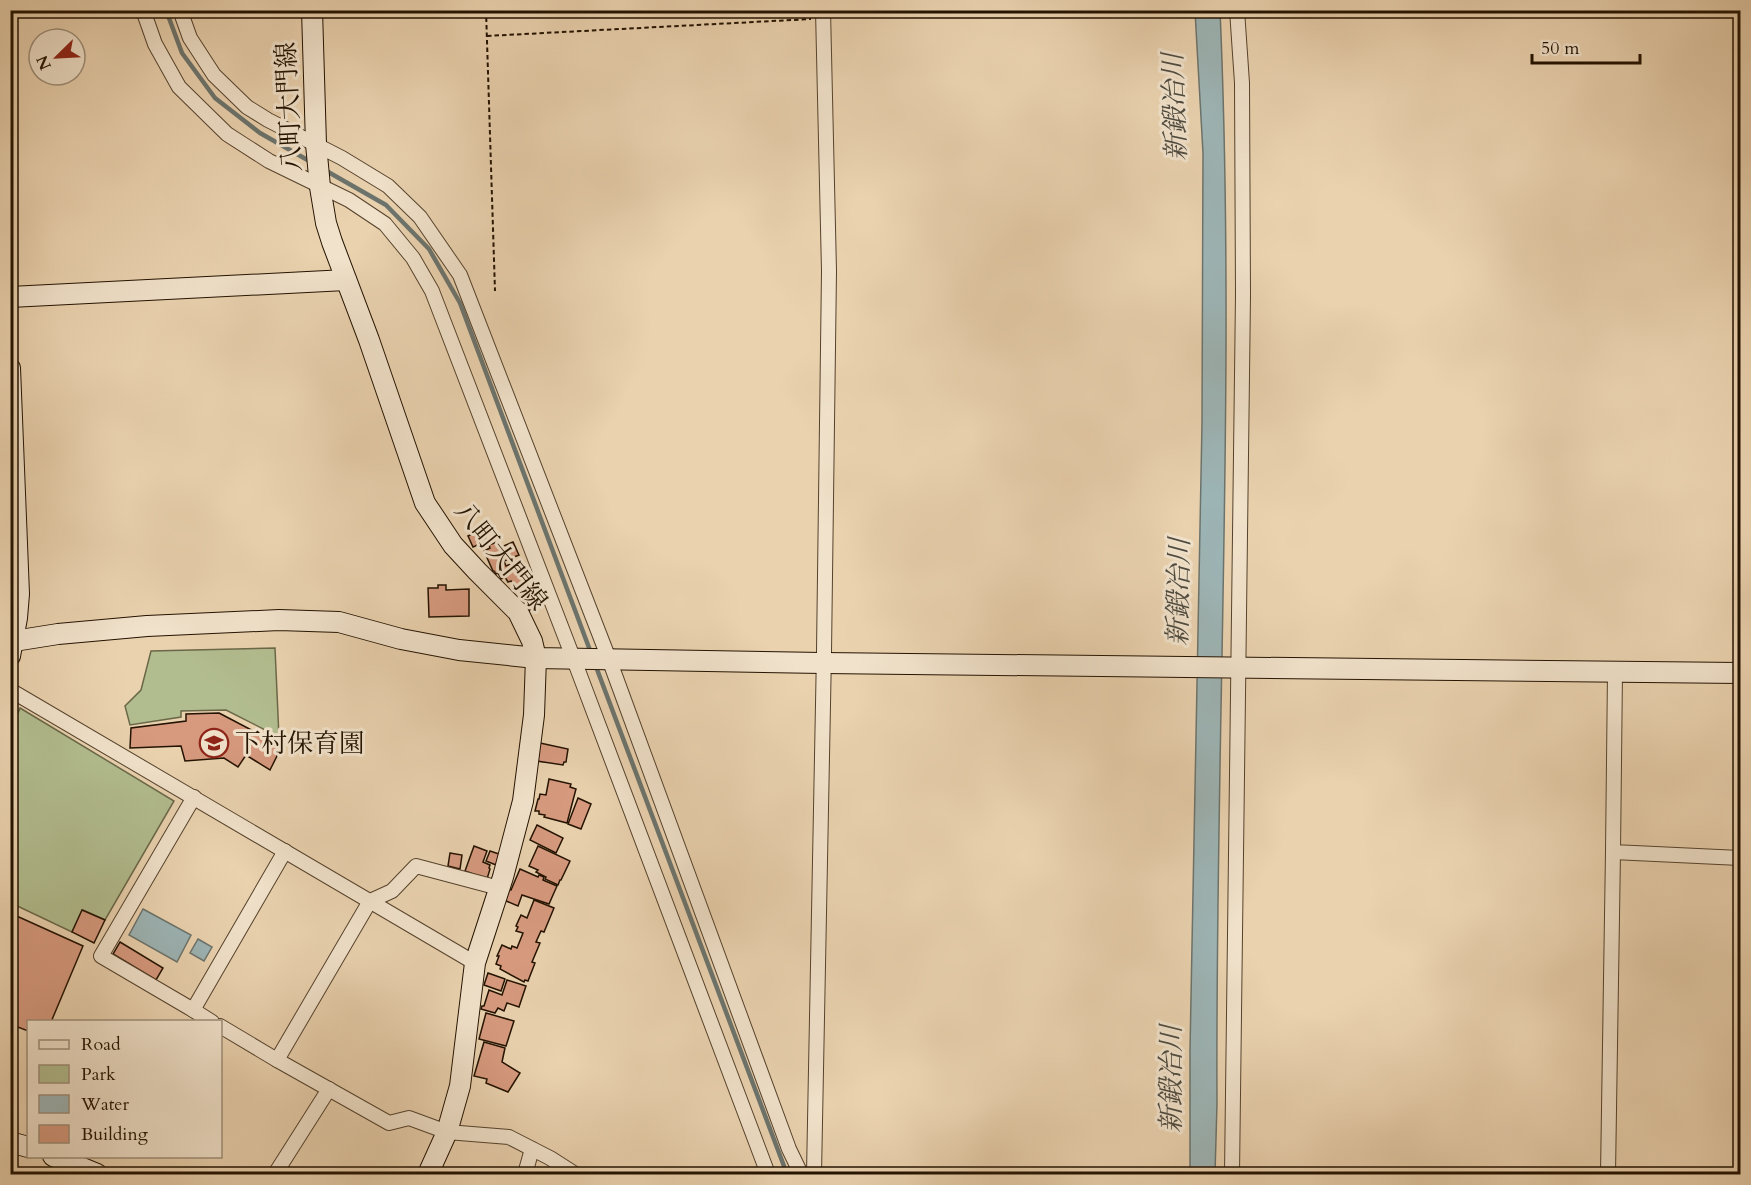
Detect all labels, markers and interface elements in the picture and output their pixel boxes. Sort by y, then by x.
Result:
north arrow [27,27,87,87]
scale bar [1532,27,1640,65]
text: 50 m [1541,36,1580,61]
street label: 八町大門線 [268,41,310,173]
water label: 新鍛冶川 [1155,49,1195,162]
text: N [31,52,57,74]
street label: 八町大門線 [446,494,556,618]
water label: 新鍛冶川 [1160,535,1198,646]
place label: 下村保育園 [235,726,365,761]
school or university icon: 下村保育園 [198,727,230,759]
legend [27,1020,222,1158]
water label: 新鍛冶川 [1153,1022,1190,1133]
text: Road [81,1032,121,1057]
text: Park [81,1062,116,1087]
text: Water [80,1092,130,1117]
text: Building [81,1122,149,1147]

